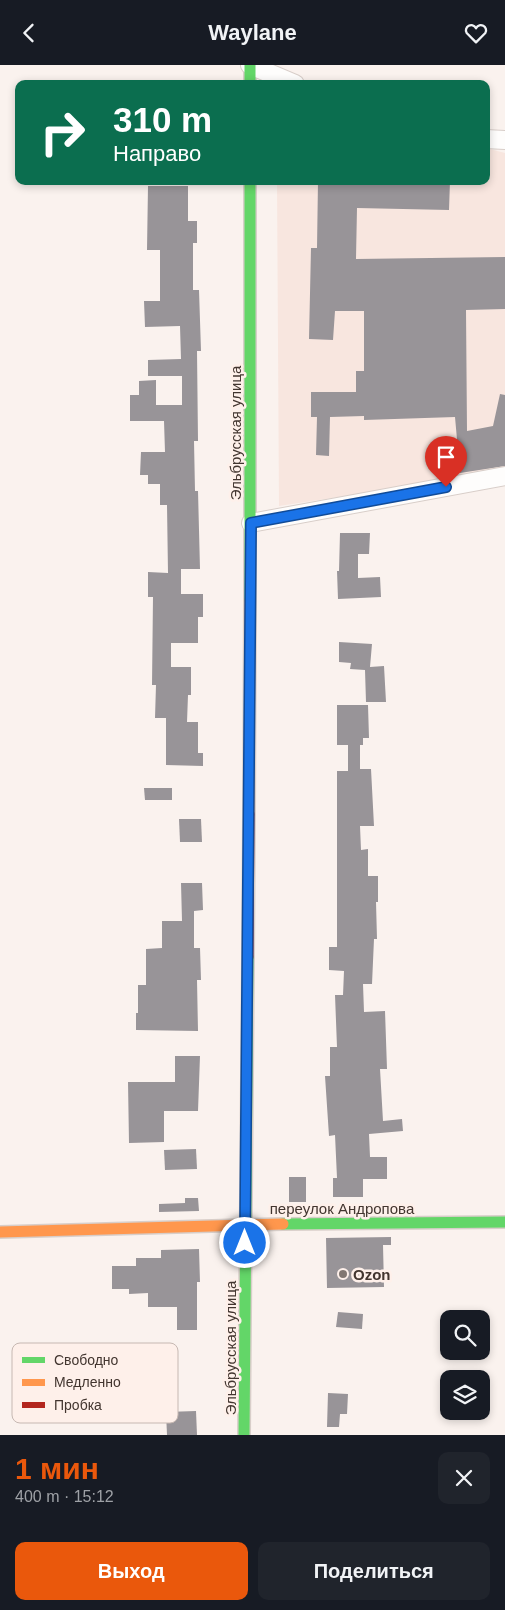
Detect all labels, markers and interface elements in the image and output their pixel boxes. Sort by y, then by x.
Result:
icon: back [15,19,43,47]
icon: heart [462,19,490,47]
text: Waylane [208,20,297,45]
icon: right [30,100,95,165]
text: 310 m [113,100,212,139]
text: Направо [113,141,201,166]
street label: Эльбрусская улица [227,365,244,500]
pin [425,436,467,487]
icon: arrive [432,443,460,471]
street label: переулок Андропова [270,1200,415,1217]
position arrow [218,1216,270,1268]
place label: Ozon [353,1266,391,1283]
marker: Ozon [337,1268,349,1280]
street label: Эльбрусская улица [222,1280,239,1415]
map controls [440,1310,490,1420]
button: search [440,1310,490,1360]
legend [12,1343,178,1423]
text: Свободно [54,1352,119,1368]
button: layers [440,1370,490,1420]
text: Медленно [54,1374,121,1390]
text: Пробка [54,1397,102,1413]
text: 1 мин [15,1452,99,1485]
button: close [438,1452,490,1504]
text: 400 m · 15:12 [15,1488,114,1505]
button: Выход [15,1542,248,1600]
button: Поделиться [258,1542,490,1600]

